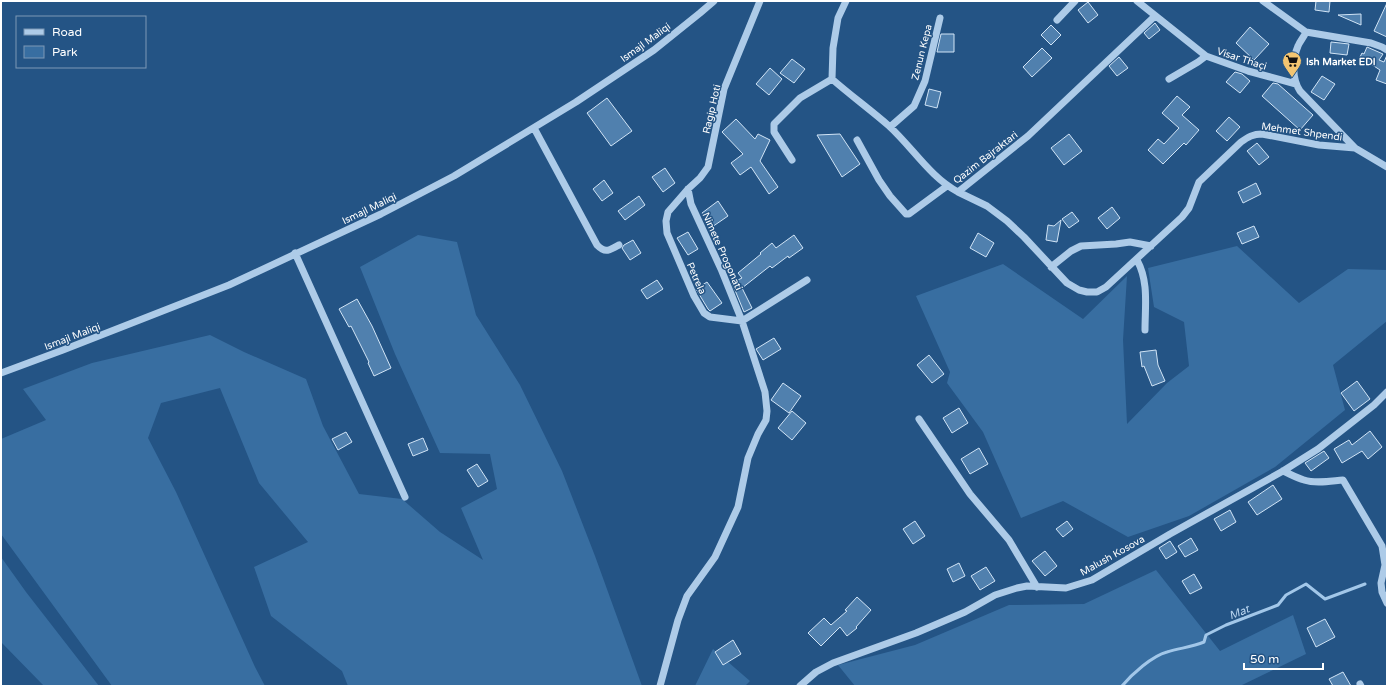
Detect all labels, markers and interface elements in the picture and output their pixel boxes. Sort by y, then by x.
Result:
legend [16,16,146,68]
street label: Ismajl Maliqi [618,21,673,65]
street label: Zenun Kepa [909,23,935,81]
text: Road [52,25,82,39]
text: Park [52,45,78,59]
street label: Visar Thaçi [1215,45,1268,73]
supermarket icon: Ish Market EDI [1281,50,1303,78]
place label: Ish Market EDI [1306,56,1376,68]
street label: Ragip Hoti [700,83,723,135]
street label: Mehmet Shpendi [1261,120,1343,144]
street label: Qazim Bajraktari [951,129,1020,187]
street label: Ismajl Maliqi [340,191,399,227]
street label: Nimete Progonati [700,211,745,292]
street label: Petrela [684,261,708,296]
street label: Ismajl Maliqi [43,321,102,353]
street label: Malush Kosova [1078,533,1147,579]
water label: Mat [1227,602,1253,622]
scale bar [1244,645,1323,671]
text: 50 m [1250,652,1279,666]

